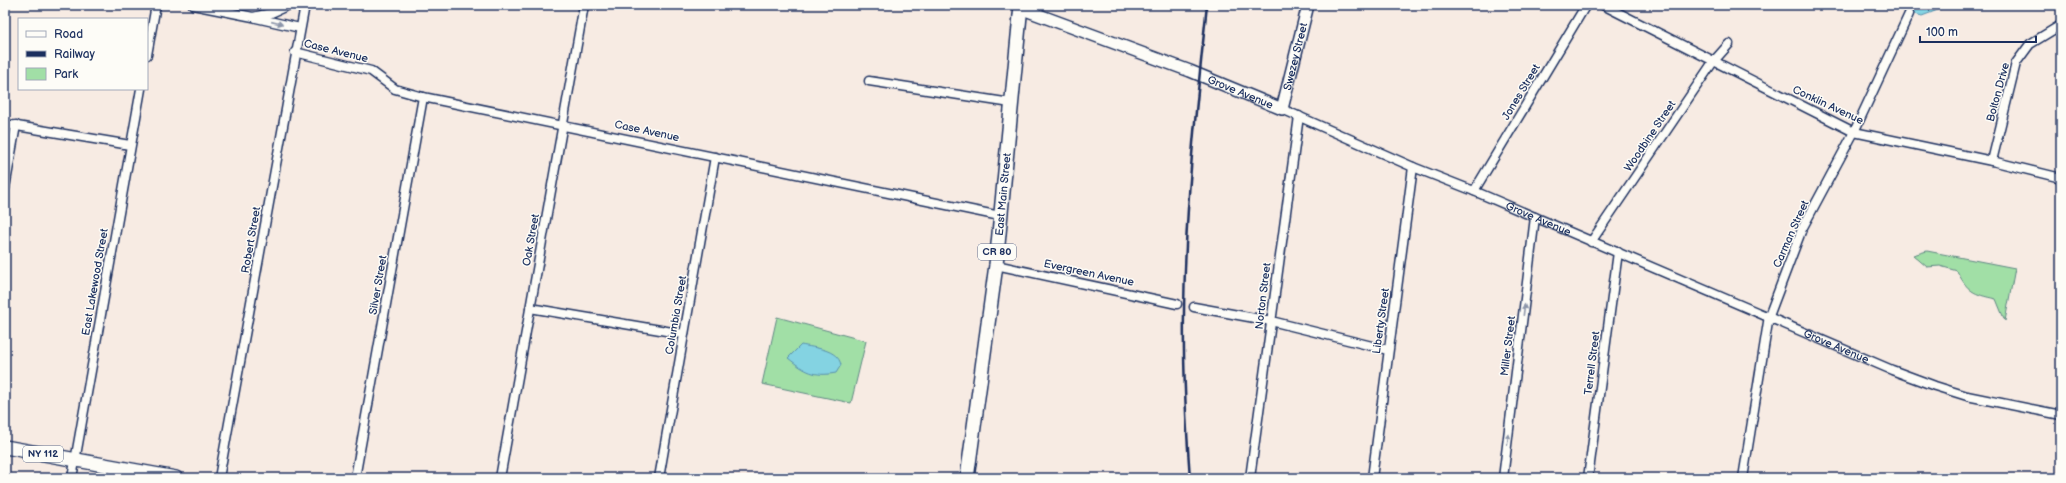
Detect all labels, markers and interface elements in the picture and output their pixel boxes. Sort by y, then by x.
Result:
legend [18,18,148,90]
scale bar [1920,18,2036,44]
one-way arrow [270,20,283,26]
street label: Swezey Street [1280,21,1310,92]
text: 100 m [1926,25,1958,40]
text: Road [54,27,83,42]
street label: Case Avenue [302,37,370,65]
text: Railway [54,47,96,62]
street label: Jones Street [1499,61,1543,122]
street label: Bolton Drive [1984,61,2012,123]
text: Park [54,67,78,82]
street label: Grove Avenue [1206,73,1276,111]
street label: Conklin Avenue [1790,83,1866,127]
street label: Woodbine Street [1622,98,1679,174]
street label: Case Avenue [613,118,681,144]
street label: East Main Street [992,152,1013,236]
street label: Carman Street [1770,198,1812,270]
street label: Grove Avenue [1504,199,1574,239]
street label: Robert Street [239,205,263,274]
street label: Oak Street [520,212,542,267]
street label: East Lakewood Street [79,227,111,336]
road number: CR 80 [978,244,1016,260]
street label: Silver Street [366,254,390,316]
street label: Evergreen Avenue [1043,257,1136,289]
street label: Norton Street [1252,261,1274,330]
street label: Columbia Street [663,274,689,355]
street label: Liberty Street [1370,287,1392,355]
one-way arrow [1520,304,1527,316]
street label: Miller Street [1498,315,1518,377]
street label: Grove Avenue [1802,326,1871,366]
street label: Terrell Street [1582,330,1602,396]
one-way arrow [1505,433,1511,445]
road number: NY 112 [23,446,63,462]

